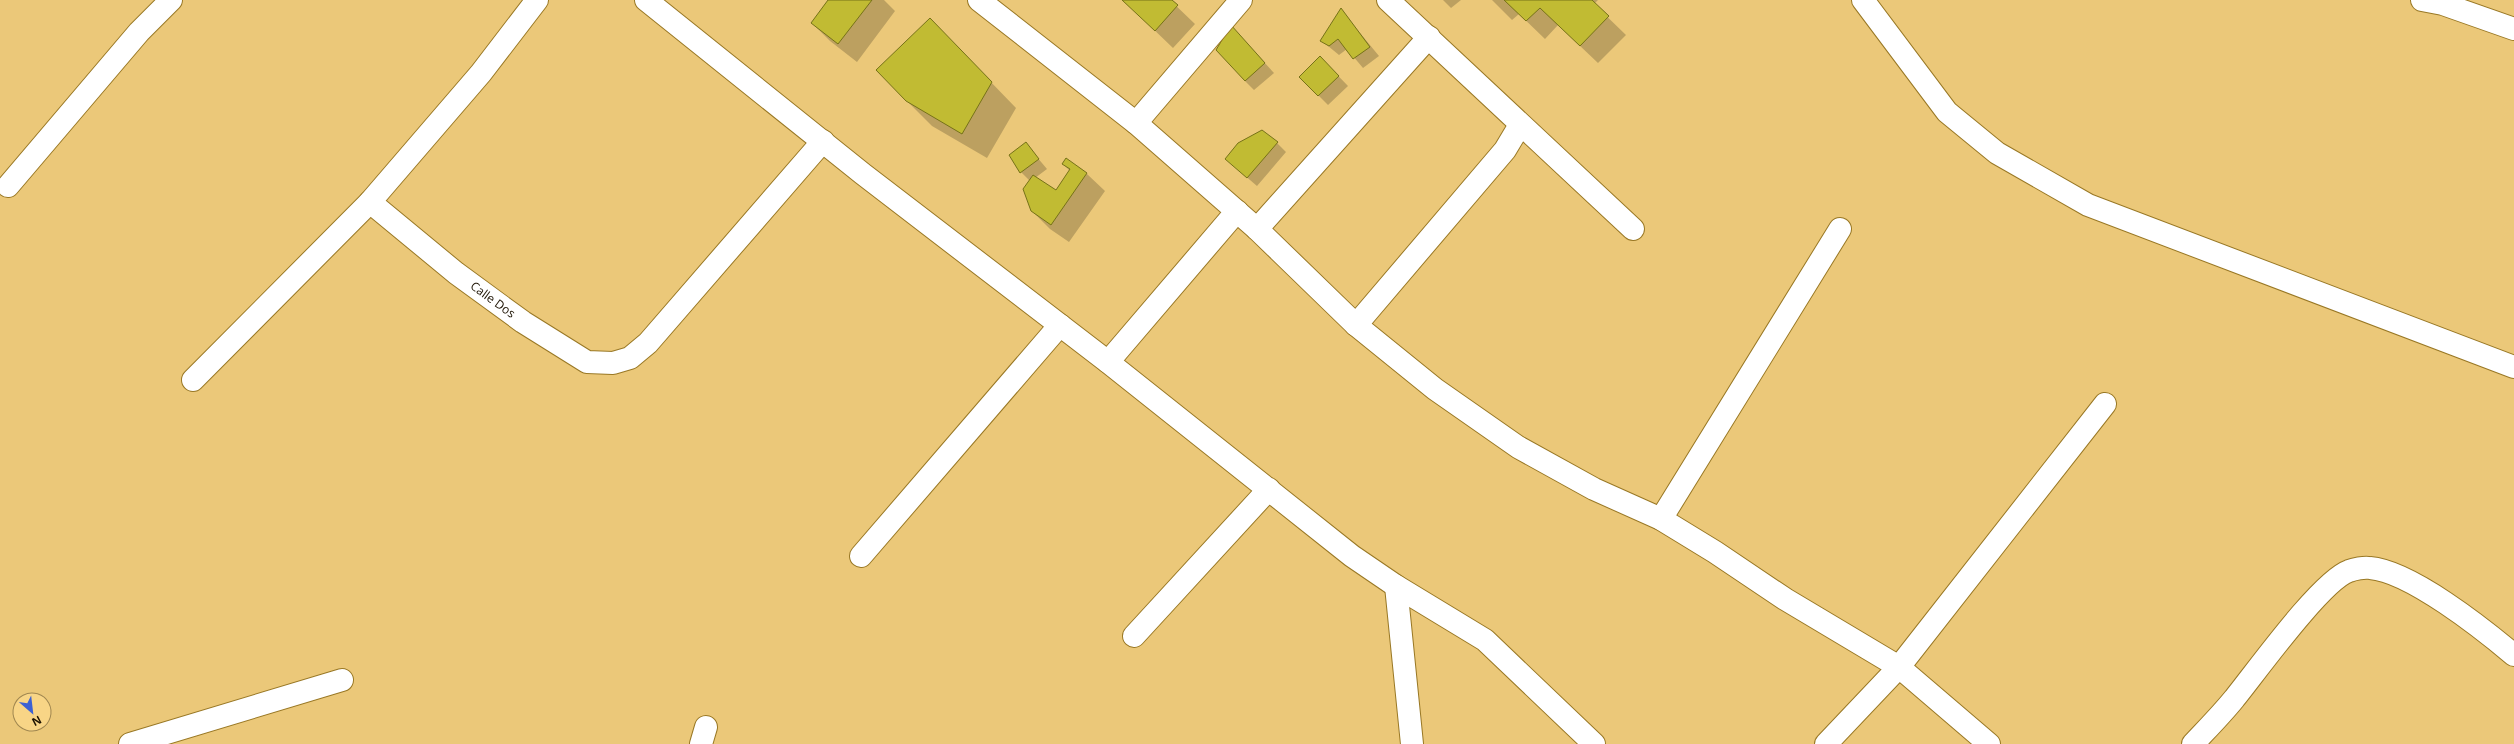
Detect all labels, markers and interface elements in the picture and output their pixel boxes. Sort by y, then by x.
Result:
street label: Calle Dos [467,277,519,322]
north arrow [12,692,52,732]
text: N [29,713,44,730]

